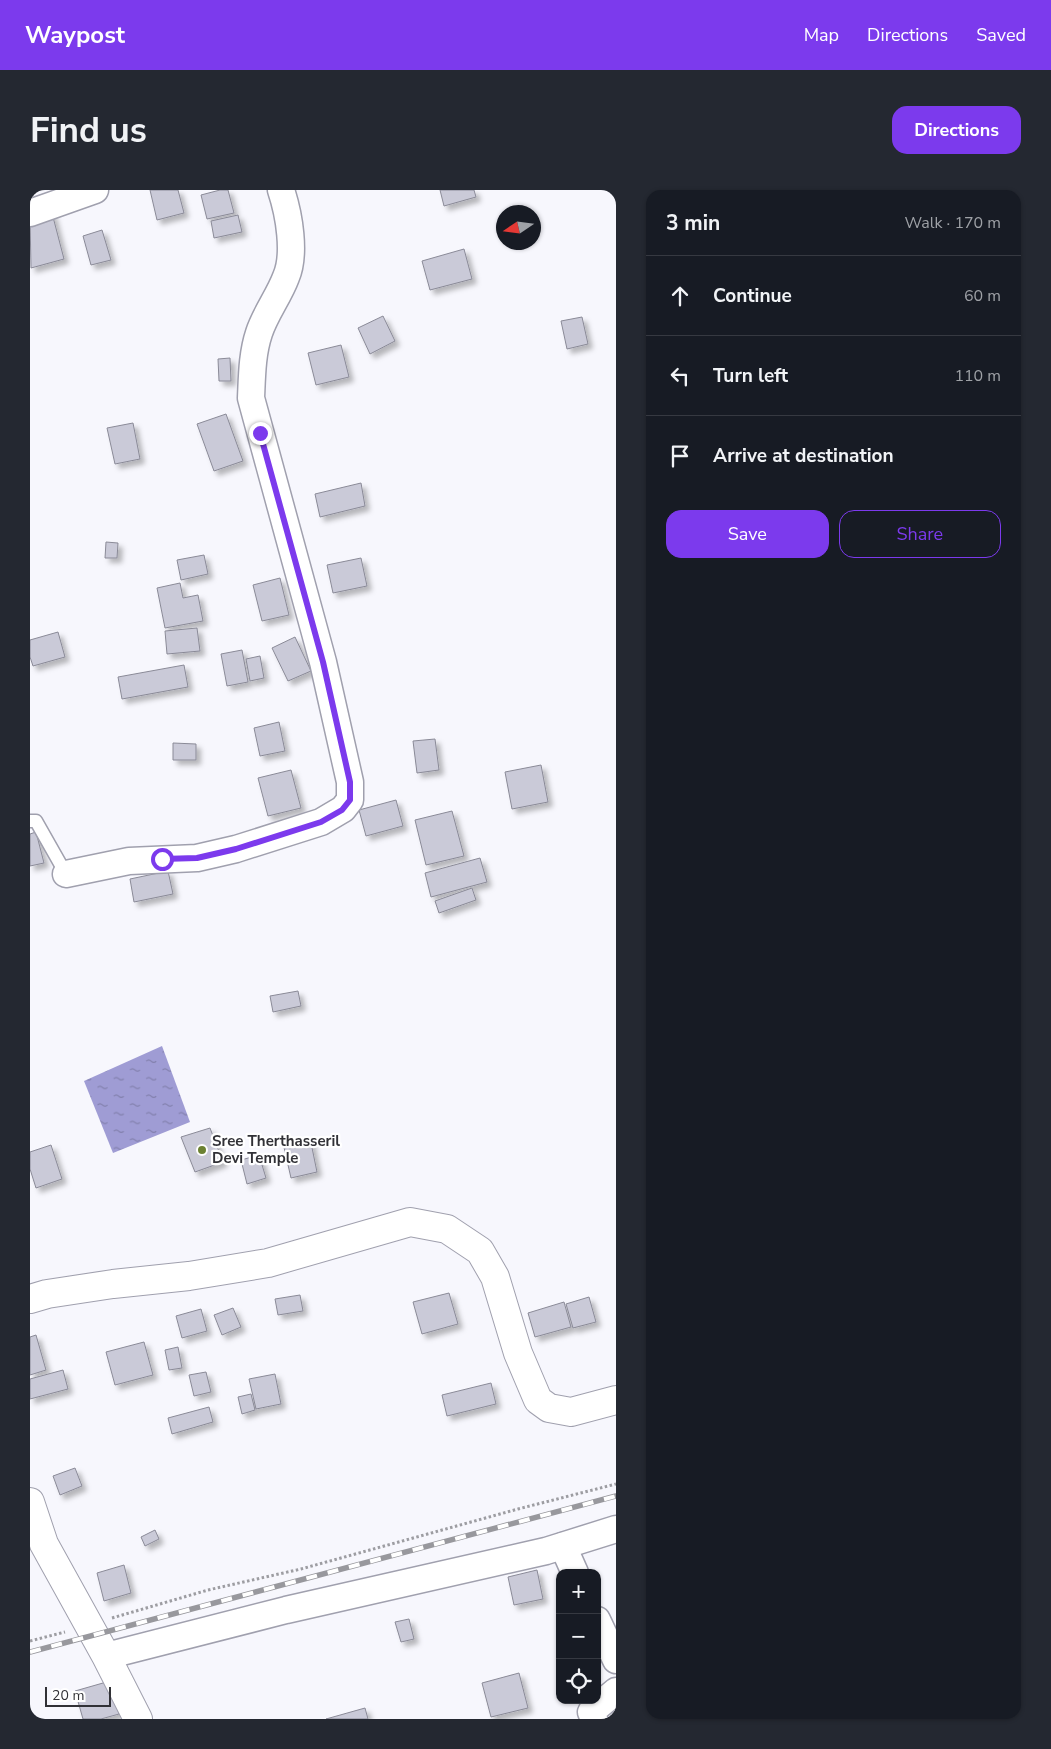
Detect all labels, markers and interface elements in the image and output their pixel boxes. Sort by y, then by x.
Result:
text: Waypost [25,19,125,51]
text: Map [804,23,839,47]
text: Directions [867,23,948,47]
text: Saved [976,23,1026,47]
button: Directions [892,106,1021,154]
text: Find us [30,107,147,154]
north arrow [496,205,541,250]
text: 3 min [666,209,720,237]
text: Walk · 170 m [905,212,1001,234]
icon: ahead [666,282,694,310]
text: Continue [713,283,792,309]
text: 60 m [964,285,1001,307]
icon: left [666,362,694,390]
text: Turn left [713,363,788,389]
text: 110 m [954,365,1001,387]
route end [249,422,272,445]
icon: arrive [666,442,694,470]
text: Arrive at destination [713,443,894,469]
button: Save [666,510,829,558]
button: Share [839,510,1001,558]
route start [151,848,174,871]
place label: Sree Therthasseril Devi Temple [212,1131,340,1168]
marker: Sree Therthasseril Devi Temple [196,1144,208,1156]
map controls [556,1569,601,1704]
button: + [556,1569,601,1614]
button: − [556,1614,601,1659]
button: locate [556,1659,601,1704]
scale bar [45,1684,111,1707]
text: 20 m [52,1686,84,1705]

